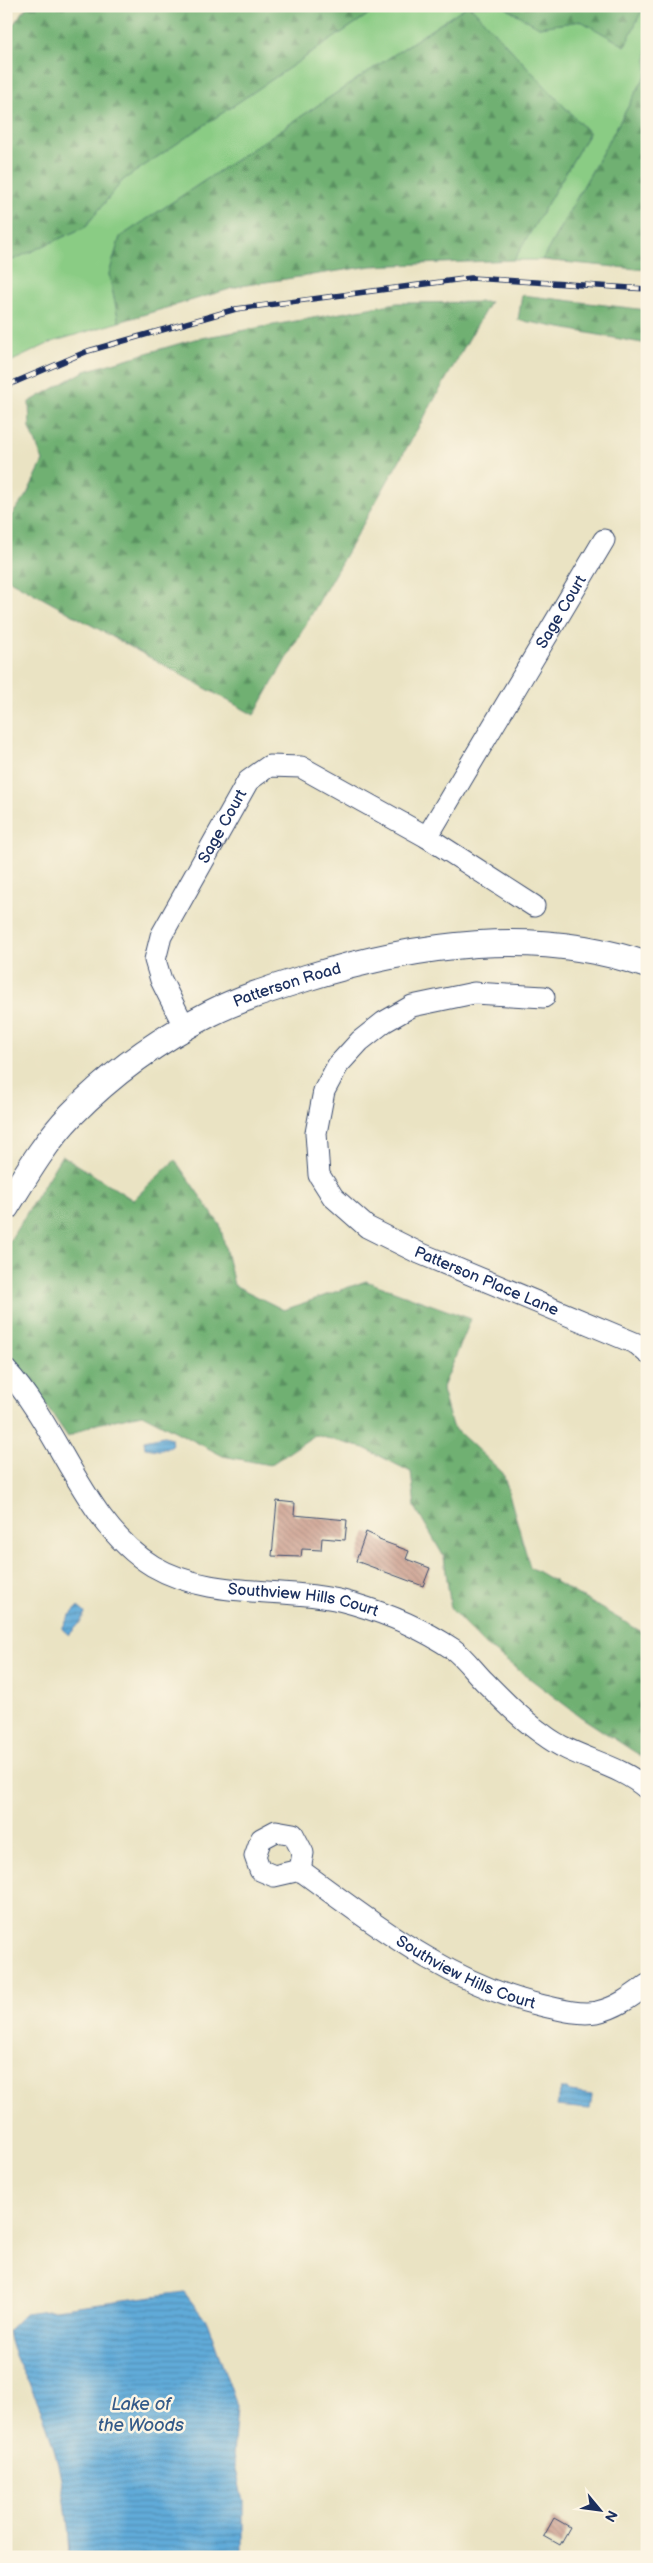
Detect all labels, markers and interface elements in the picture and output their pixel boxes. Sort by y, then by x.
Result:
street label: Sage Court [532,572,590,652]
street label: Sage Court [194,786,251,867]
street label: Patterson Road [230,959,343,1011]
street label: Patterson Place Lane [411,1242,562,1320]
street label: Southview Hills Court [227,1579,381,1621]
street label: Southview Hills Court [393,1931,537,2013]
water label: Lake of the Woods [98,2394,184,2436]
north arrow [576,2486,626,2536]
text: N [601,2507,621,2525]

